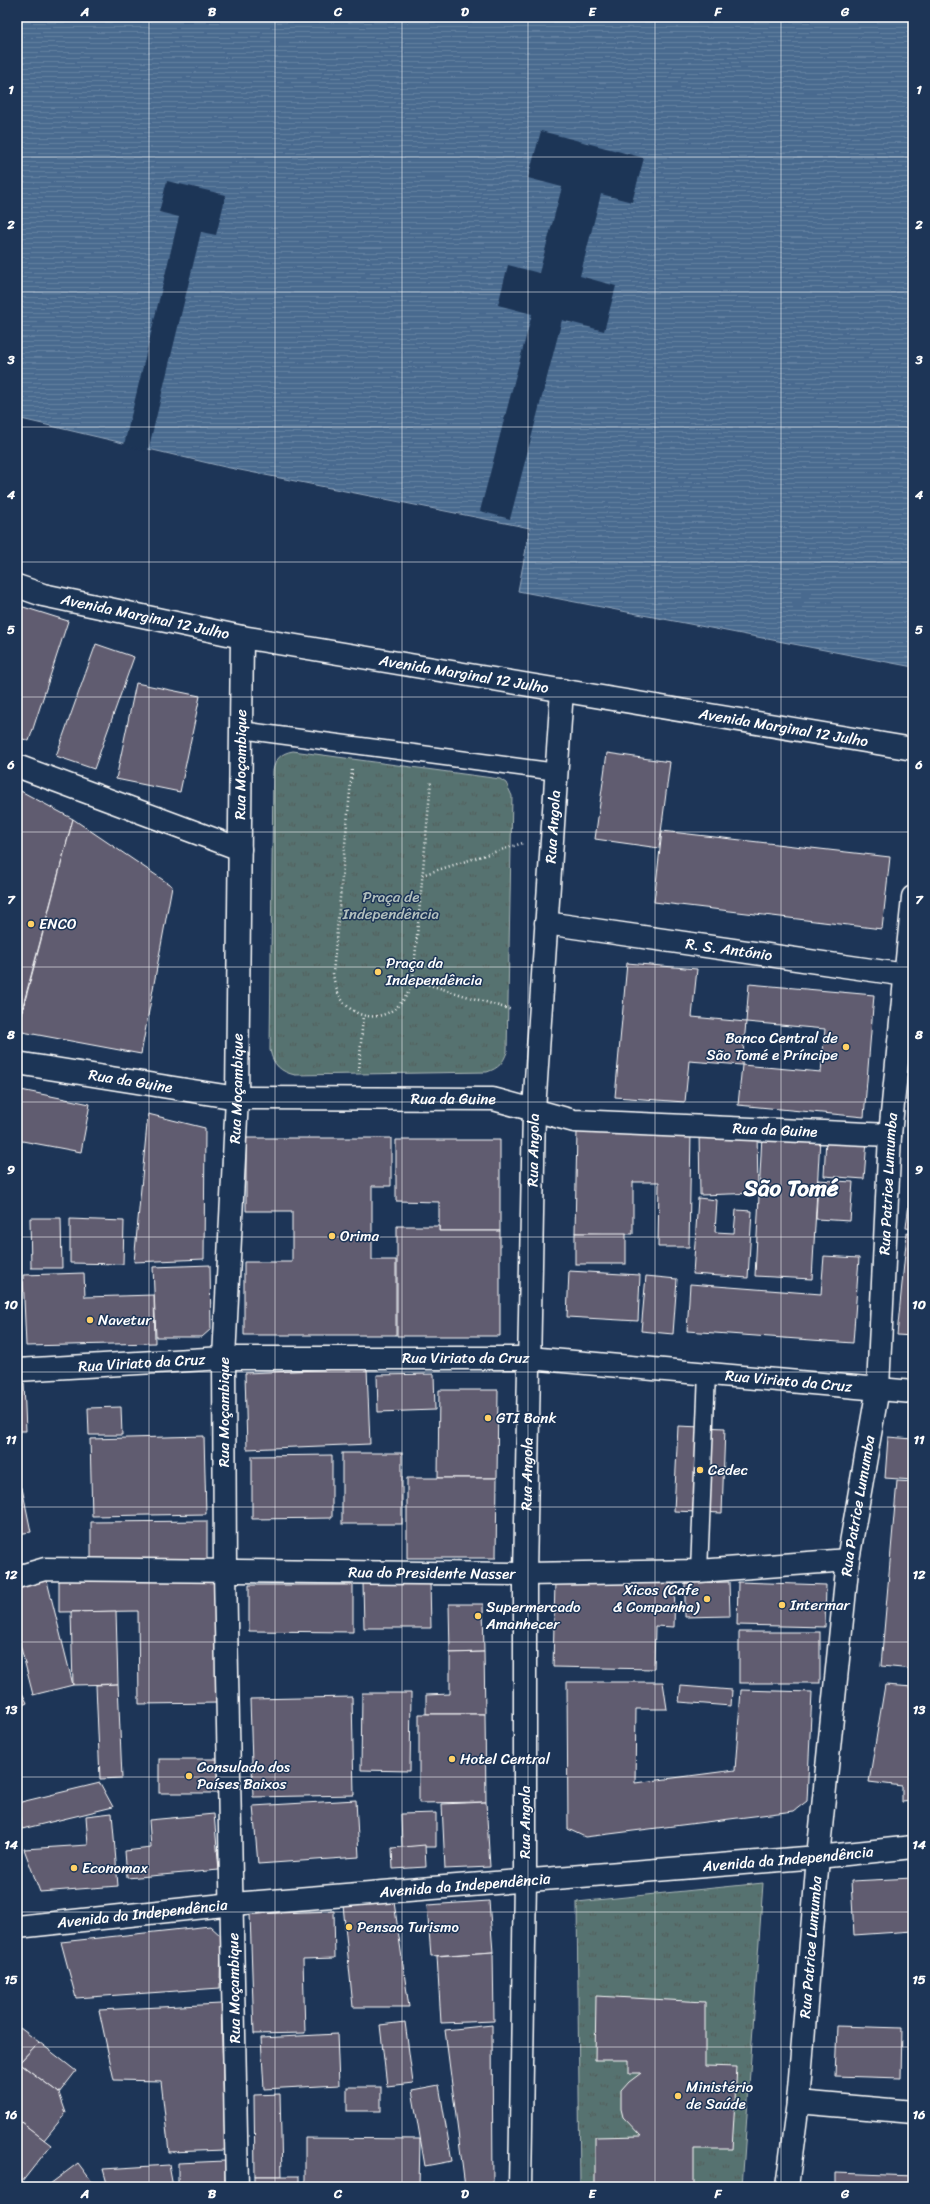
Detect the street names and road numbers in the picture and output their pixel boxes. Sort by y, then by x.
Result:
street label: Avenida Marginal 12 Julho [58,586,232,647]
street label: Avenida Marginal 12 Julho [376,647,551,701]
street label: Avenida Marginal 12 Julho [696,700,871,754]
street label: Rua Moçambique [227,709,254,820]
street label: Rua Angola [537,789,568,864]
street label: R. S. António [684,930,775,969]
street label: Rua Moçambique [222,1033,251,1144]
street label: Rua da Guine [87,1062,174,1101]
street label: Rua da Guine [411,1086,496,1112]
street label: Rua Patrice Lumumba [871,1111,905,1256]
street label: Rua Angola [520,1113,547,1187]
street label: Rua da Guine [732,1115,818,1145]
street label: Rua Viriato da Cruz [402,1345,530,1371]
street label: Rua Viriato da Cruz [77,1346,207,1379]
street label: Rua Moçambique [211,1356,237,1467]
street label: Rua Viriato da Cruz [724,1362,854,1400]
street label: Rua Patrice Lumumba [833,1433,883,1578]
street label: Rua Angola [513,1437,541,1511]
street label: Rua do Presidente Nasser [348,1559,516,1587]
street label: Rua Angola [512,1785,538,1859]
street label: Avenida da Independência [701,1838,875,1879]
street label: Avenida da Independência [378,1866,552,1905]
street label: Rua Patrice Lumumba [792,1875,829,2019]
street label: Avenida da Independência [55,1892,229,1936]
street label: Rua Moçambique [220,1932,248,2044]

